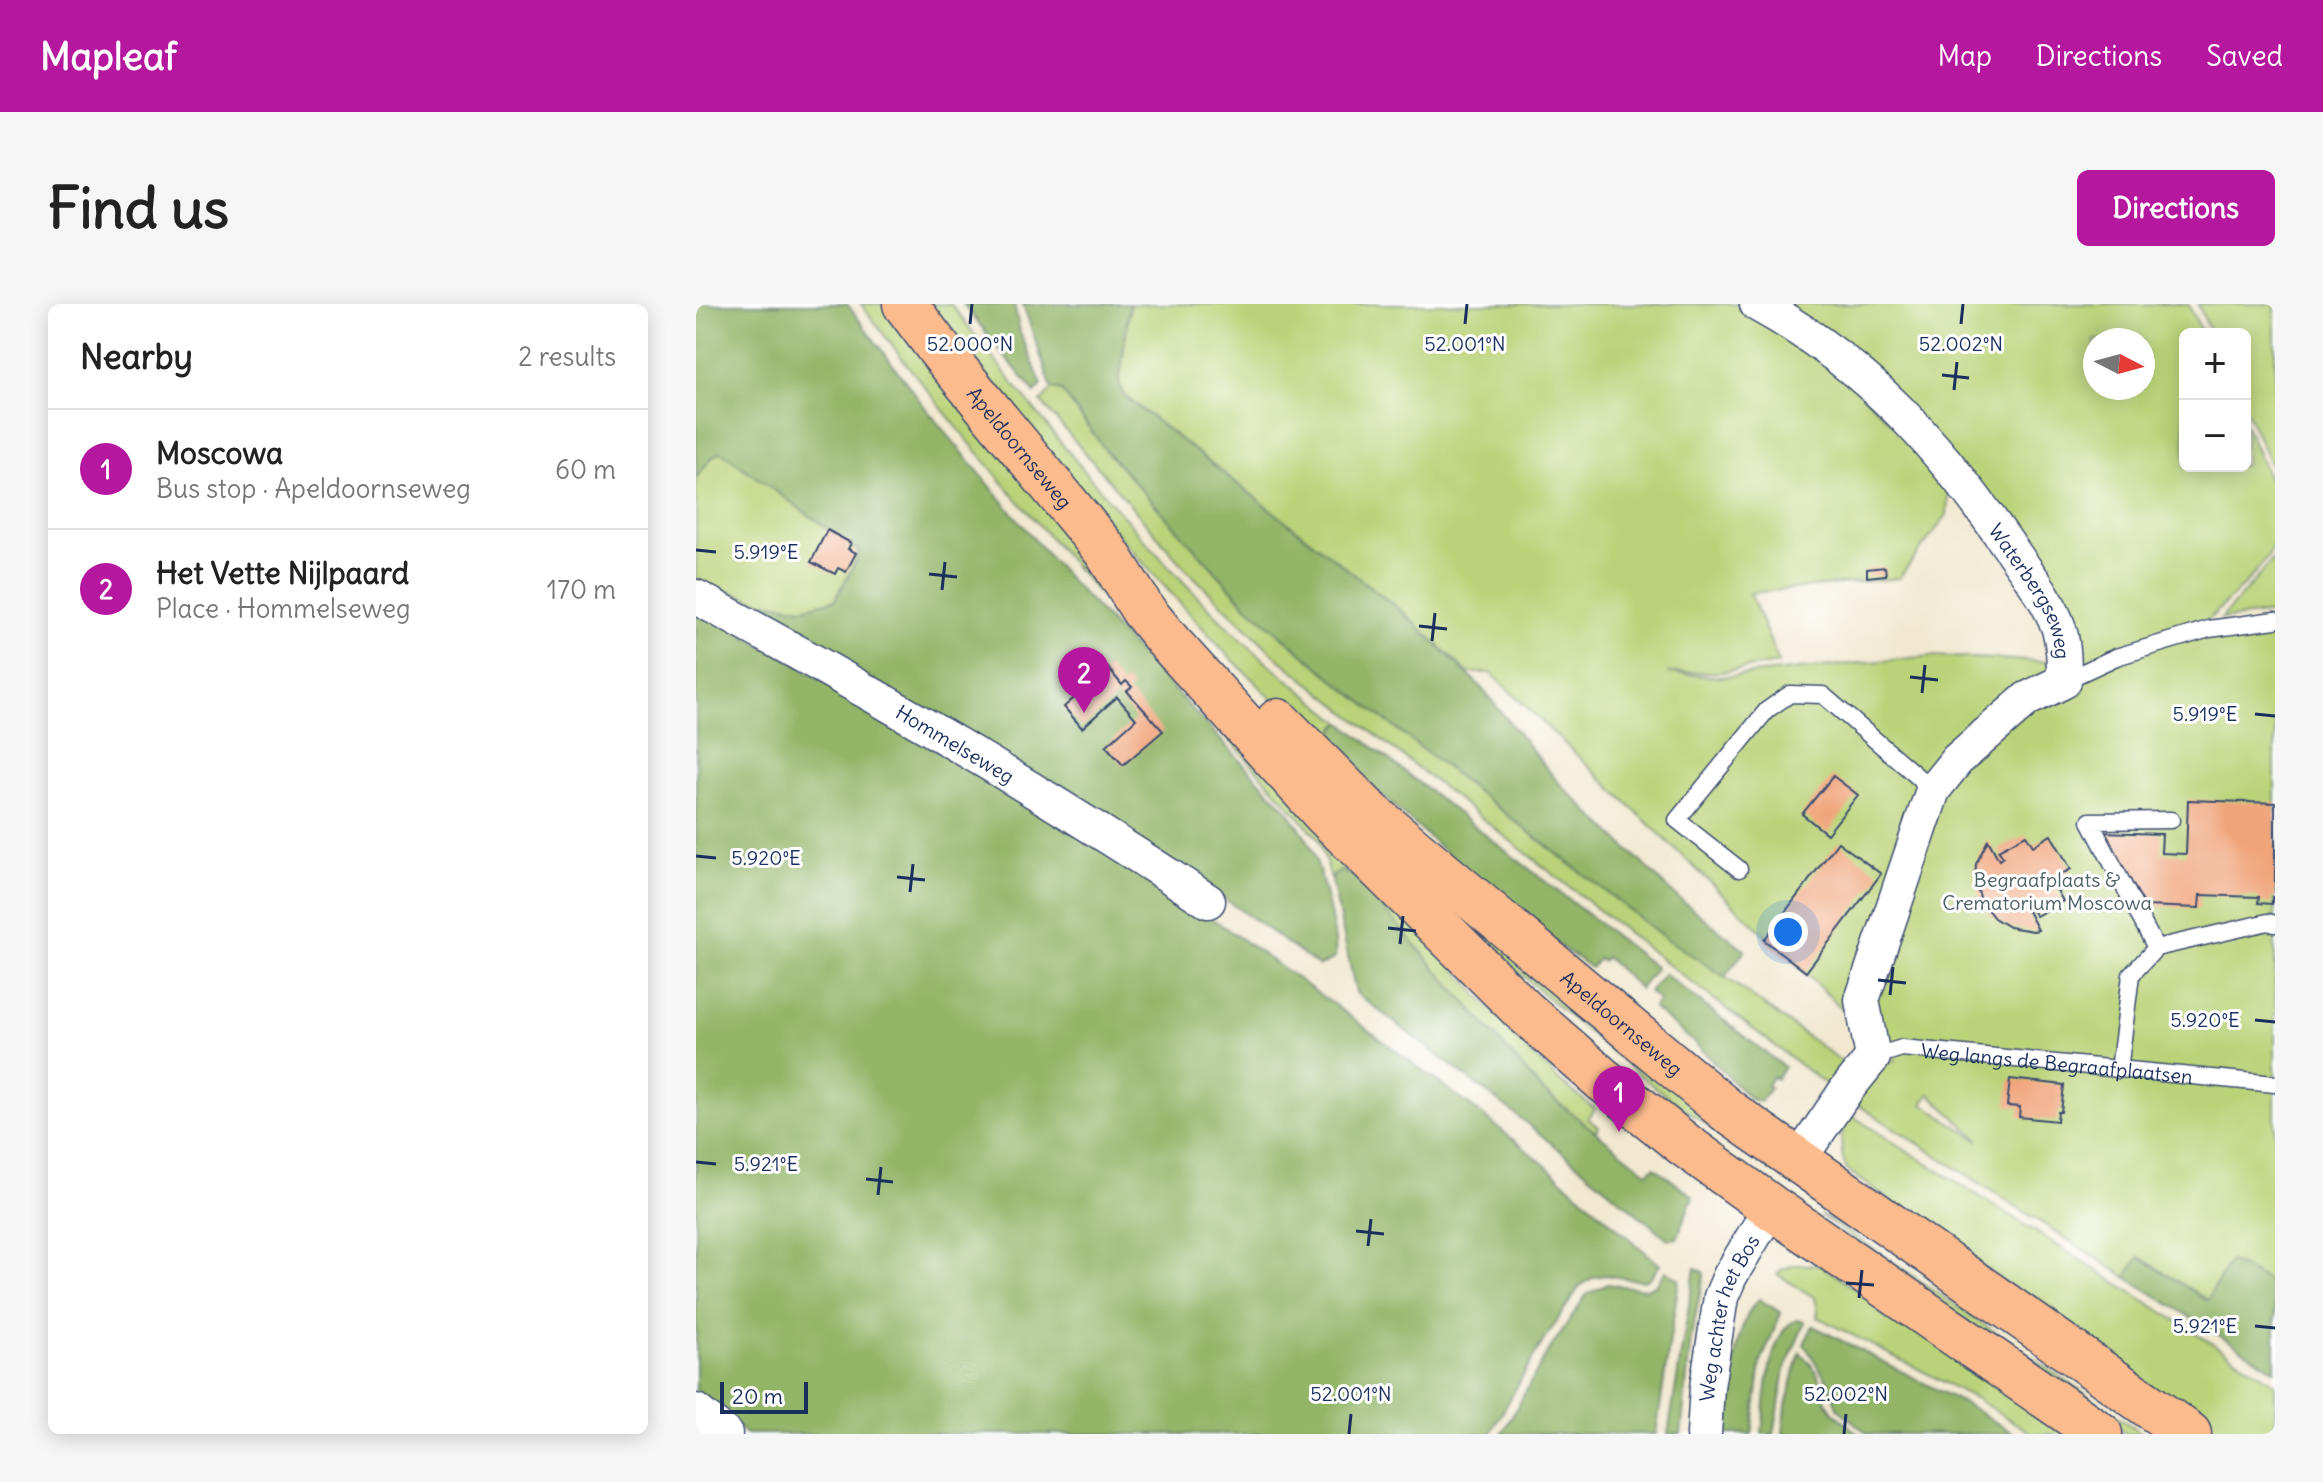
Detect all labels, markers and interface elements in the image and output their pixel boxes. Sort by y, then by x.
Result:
text: Mapleaf [40,33,177,80]
text: Map [1937,38,1992,74]
text: Directions [2036,38,2162,74]
text: Saved [2206,38,2283,74]
button: Directions [2077,170,2275,246]
text: Find us [48,173,229,243]
north arrow [2083,328,2155,400]
map controls [2179,328,2251,472]
button: + [2179,328,2251,400]
text: 52.000°N [927,331,1013,356]
text: 52.001°N [1424,331,1506,356]
text: 52.002°N [1919,331,2003,356]
text: Nearby [80,335,193,378]
text: 2 results [518,340,616,373]
street label: Apeldoornseweg [962,381,1078,514]
button: − [2179,400,2251,472]
text: Moscowa [156,434,283,472]
text: 1 [101,453,111,486]
text: 60 m [555,453,616,486]
text: Bus stop · Apeldoornseweg [156,472,471,505]
street label: Waterbergseweg [1984,518,2076,660]
text: 5.919°E [733,539,799,564]
text: Het Vette Nijlpaard [156,554,409,592]
text: 2 [99,573,113,606]
text: 170 m [547,573,616,606]
text: Place · Hommelseweg [156,592,411,625]
pin: 2 [1058,647,1110,713]
street label: Hommelseweg [892,699,1019,788]
text: 5.919°E [2172,701,2238,726]
text: 5.920°E [731,845,801,870]
park label: Begraafplaats & Crematorium Moscowa [1942,867,2152,915]
your location [1768,912,1808,952]
street label: Apeldoornseweg [1556,965,1688,1081]
text: 5.920°E [2170,1007,2240,1032]
street label: Weg langs de Begraafplaatsen [1920,1037,2194,1089]
pin: 1 [1593,1066,1645,1132]
text: 5.921°E [734,1151,798,1176]
street label: Weg achter het Bos [1694,1230,1764,1402]
text: 5.921°E [2173,1313,2237,1338]
scale bar [720,1378,808,1414]
text: 52.001°N [1310,1381,1392,1406]
text: 52.002°N [1804,1381,1888,1406]
text: 20 m [732,1382,783,1410]

